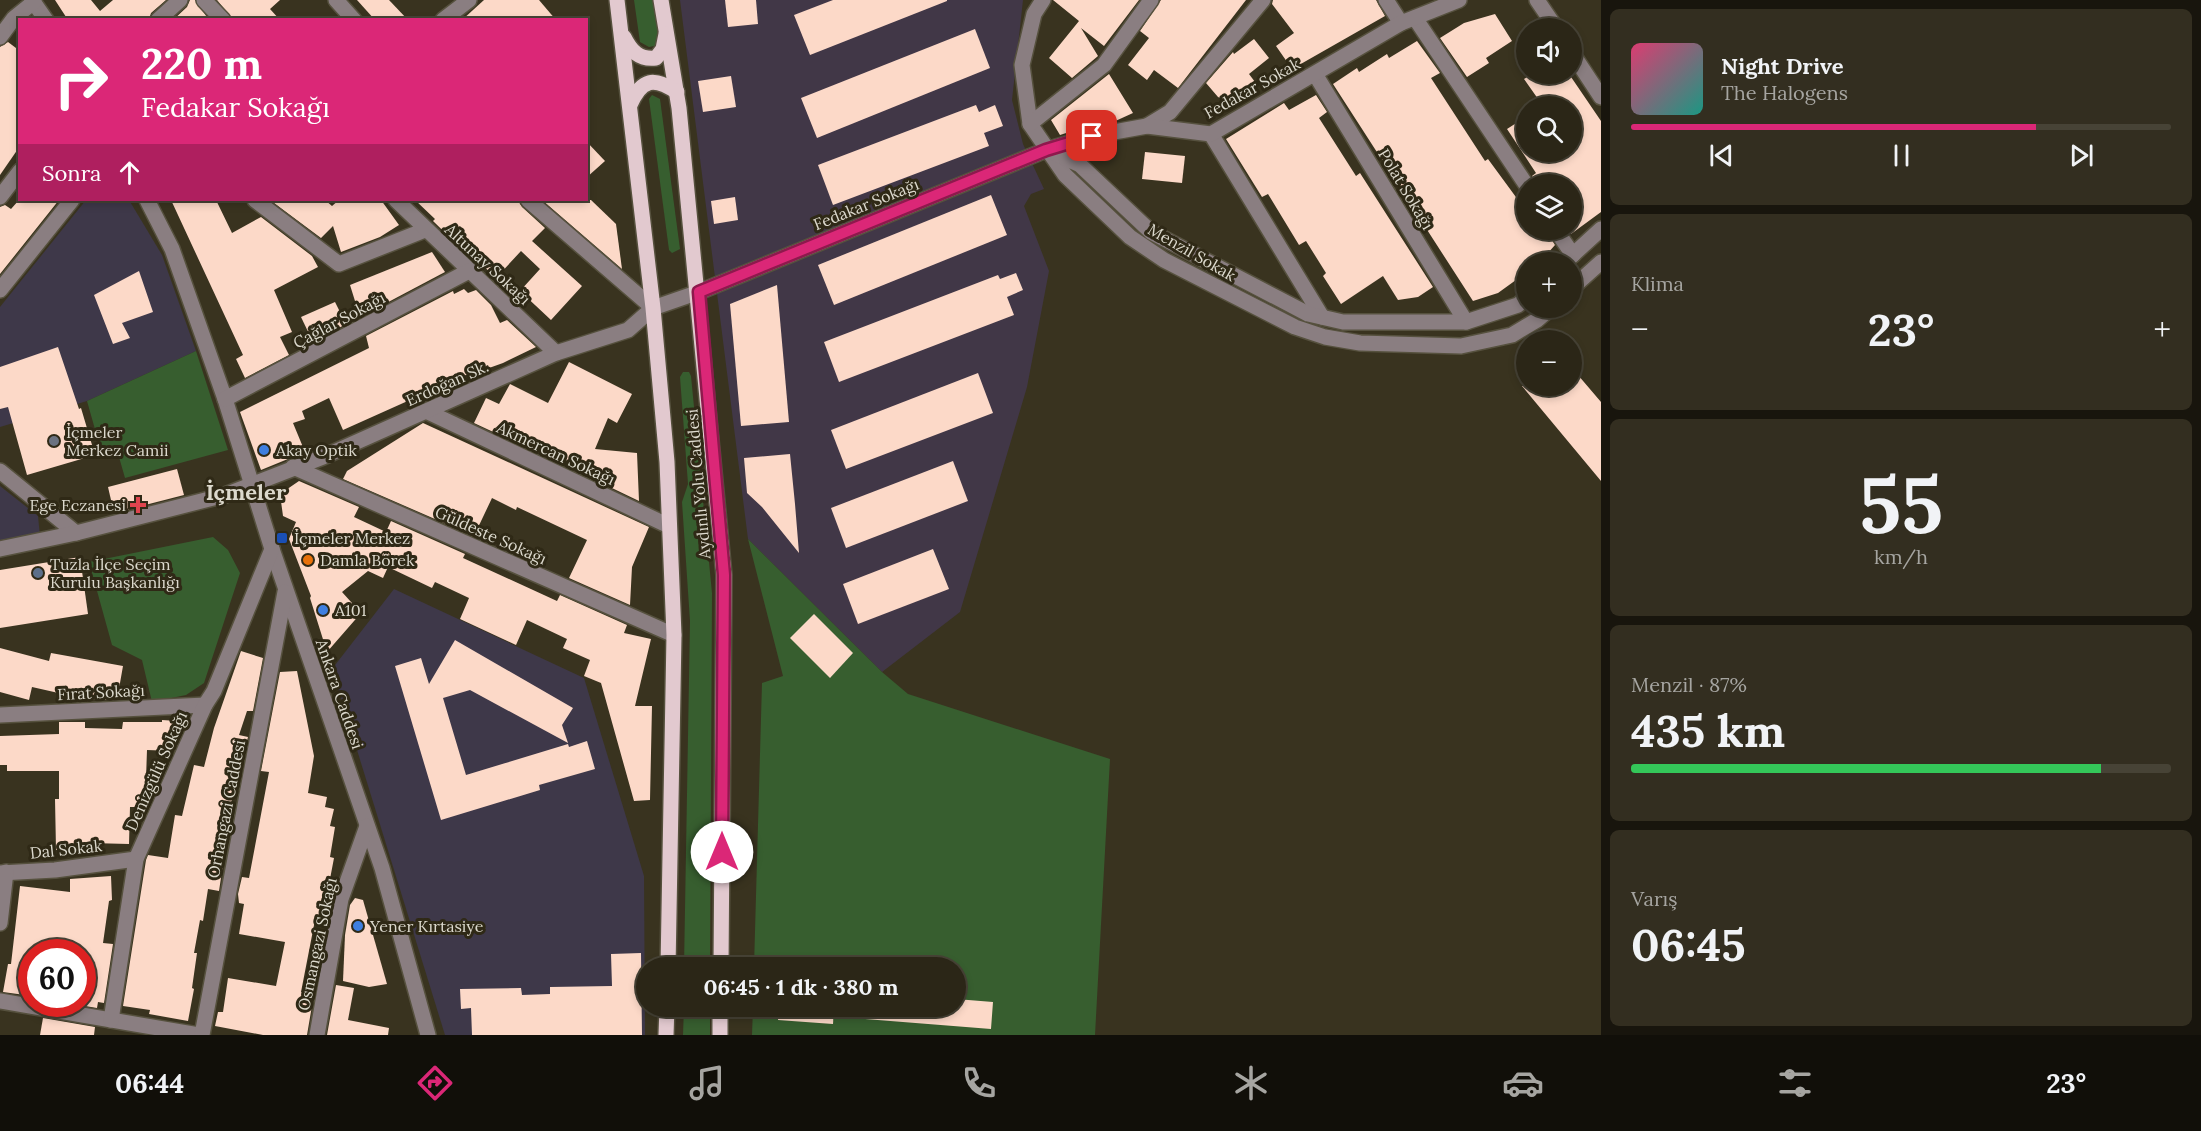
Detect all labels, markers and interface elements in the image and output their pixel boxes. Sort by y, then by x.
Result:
map controls [1516,18,1582,396]
button: sound [1516,18,1582,84]
text: 220 m [141,37,262,91]
icon: right [42,42,120,120]
text: Night Drive [1721,52,1844,80]
street label: Fedakar Sokak [1200,53,1304,123]
text: The Halogens [1721,80,1848,105]
text: Fedakar Sokağı [141,90,330,124]
button: search [1516,96,1582,162]
pin [1066,110,1117,161]
icon: arrive [1075,119,1108,152]
icon: previous [1705,139,1738,172]
icon: pause [1885,139,1918,172]
icon: next [2065,139,2098,172]
street label: Polat Sokağı [1374,145,1438,233]
icon: ahead [113,156,146,189]
text: Sonra [42,159,101,187]
street label: Fedakar Sokağı [810,174,922,234]
button: layers [1516,174,1582,240]
street label: Altunay Sokağı [440,219,535,309]
street label: Menzil Sokak [1145,219,1240,285]
button: + [1516,252,1582,318]
text: Klima [1631,271,1684,296]
street label: Çağlar Sokağı [290,287,388,353]
text: 23° [1868,301,1934,358]
text: − [1631,308,1649,350]
text: + [2153,308,2171,350]
button: − [1516,330,1582,396]
street label: Erdoğan Sk. [403,356,491,410]
street label: Aydınlı Yolu Caddesi [681,408,715,561]
street label: Akmercan Sokağı [493,416,618,489]
place label: İçmeler Merkez Camii [66,422,168,460]
marker: İçmeler Merkez Camii [47,434,61,448]
place label: Akay Optik [275,440,357,460]
marker: Akay Optik [257,443,271,457]
text: 55 [1859,455,1943,554]
district label: İçmeler [206,478,287,506]
place label: Ege Eczanesi [29,495,126,515]
marker: Ege Eczanesi [131,498,145,512]
street label: Güldeste Sokağı [432,501,550,569]
place label: İçmeler Merkez [294,528,410,548]
marker: İçmeler Merkez [275,531,289,545]
text: km/h [1874,544,1928,569]
place label: Damla Börek [320,550,415,570]
marker: Damla Börek [301,553,315,567]
place label: Tuzla İlçe Seçim Kurulu Başkanlığı [50,554,180,592]
marker: Tuzla İlçe Seçim Kurulu Başkanlığı [31,566,45,580]
place label: A101 [334,600,367,620]
marker: A101 [316,603,330,617]
street label: Ankara Caddesi [311,635,368,752]
text: Menzil · 87% [1631,672,1747,697]
street label: Fırat Sokağı [57,680,145,704]
text: 435 km [1631,702,1785,759]
street label: Denizgülü Sokağı [121,708,191,834]
street label: Orhangazi Caddesi [203,738,249,880]
position arrow [690,820,754,884]
street label: Dal Sokak [29,835,104,863]
street label: Osmangazi Sokağı [293,876,341,1012]
text: Varış [1631,886,1677,911]
place label: Yener Kırtasiye [369,916,484,936]
text: 06:45 [1631,916,1746,973]
marker: Yener Kırtasiye [351,919,365,933]
speed limit sign: 60 [18,939,96,1017]
text: 06:45 · 1 dk · 380 m [704,973,898,1001]
icon: directions [414,1062,456,1104]
icon: music [686,1062,728,1104]
icon: phone [958,1062,1000,1104]
icon: climate [1230,1062,1272,1104]
icon: car [1502,1062,1544,1104]
icon: filters [1774,1062,1816,1104]
text: 06:44 [115,1066,184,1100]
text: 23° [2046,1066,2086,1100]

